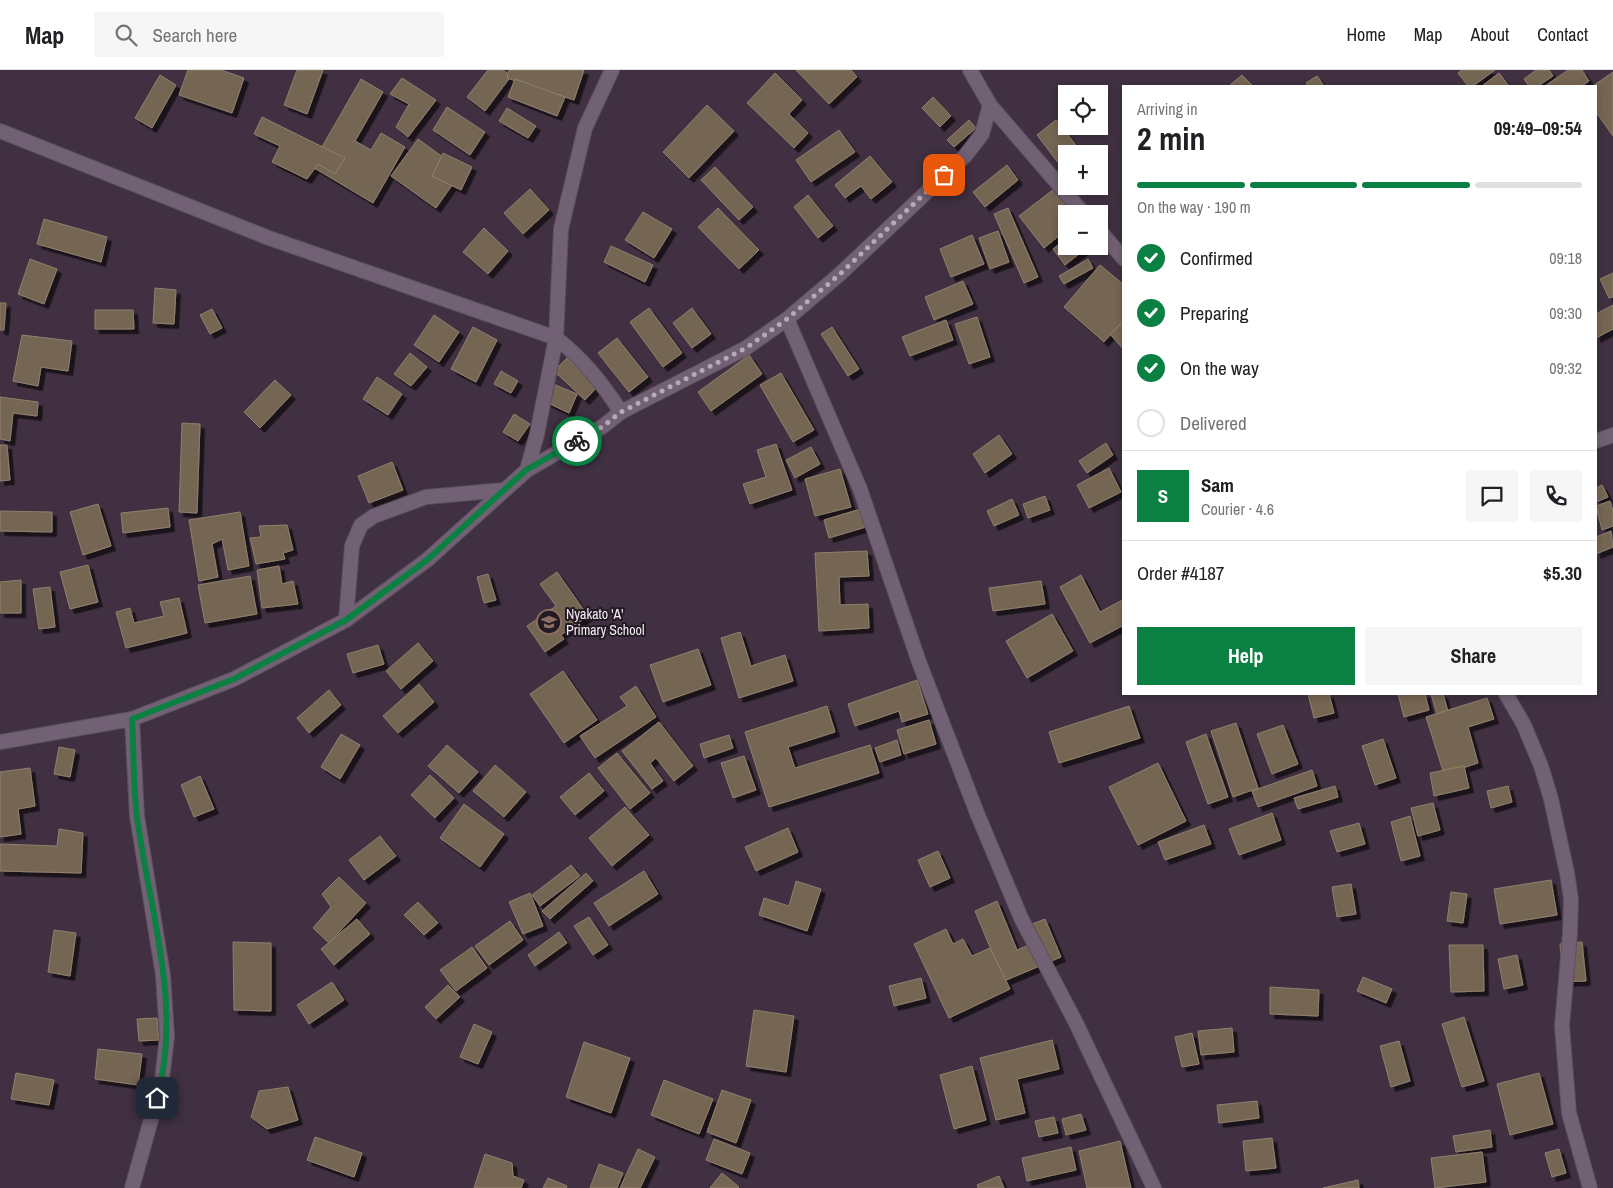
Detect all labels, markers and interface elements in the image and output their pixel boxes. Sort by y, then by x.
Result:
search box [94,12,444,57]
text: Map [25,19,64,51]
icon: search [112,21,140,49]
text: Search here [152,22,237,48]
text: Home [1346,22,1386,47]
text: Map [1414,22,1443,47]
text: About [1471,22,1509,47]
text: Contact [1537,22,1588,47]
map controls [1058,85,1108,255]
button: locate [1058,85,1108,135]
text: Arriving in [1137,98,1198,120]
text: 09:49–09:54 [1494,115,1582,141]
text: 2 min [1137,117,1206,160]
button: + [1058,145,1108,195]
pin [923,154,965,196]
icon: bag [930,161,958,189]
text: On the way · 190 m [1137,196,1251,218]
button: − [1058,205,1108,255]
icon: check [1137,244,1165,272]
text: Confirmed [1180,245,1253,271]
text: 09:18 [1549,247,1582,269]
icon: check [1137,299,1165,327]
text: Preparing [1180,300,1248,326]
text: 09:30 [1549,302,1582,324]
icon: check [1137,354,1165,382]
text: On the way [1180,355,1259,381]
text: 09:32 [1549,357,1582,379]
text: Delivered [1180,410,1247,436]
courier [552,416,602,466]
icon: bike [563,427,591,455]
button: chat [1466,470,1518,522]
button: phone [1530,470,1582,522]
text: Sam [1201,472,1234,498]
text: S [1158,483,1168,509]
text: Courier · 4.6 [1201,498,1274,520]
text: Order #4187 [1137,560,1224,586]
text: $5.30 [1543,560,1582,586]
place label: Nyakato 'A' Primary School [566,605,644,639]
school or university icon: Nyakato 'A' Primary School [536,609,562,635]
button: Help [1137,627,1355,685]
button: Share [1365,627,1582,685]
pin [136,1077,178,1119]
icon: home [143,1084,171,1112]

